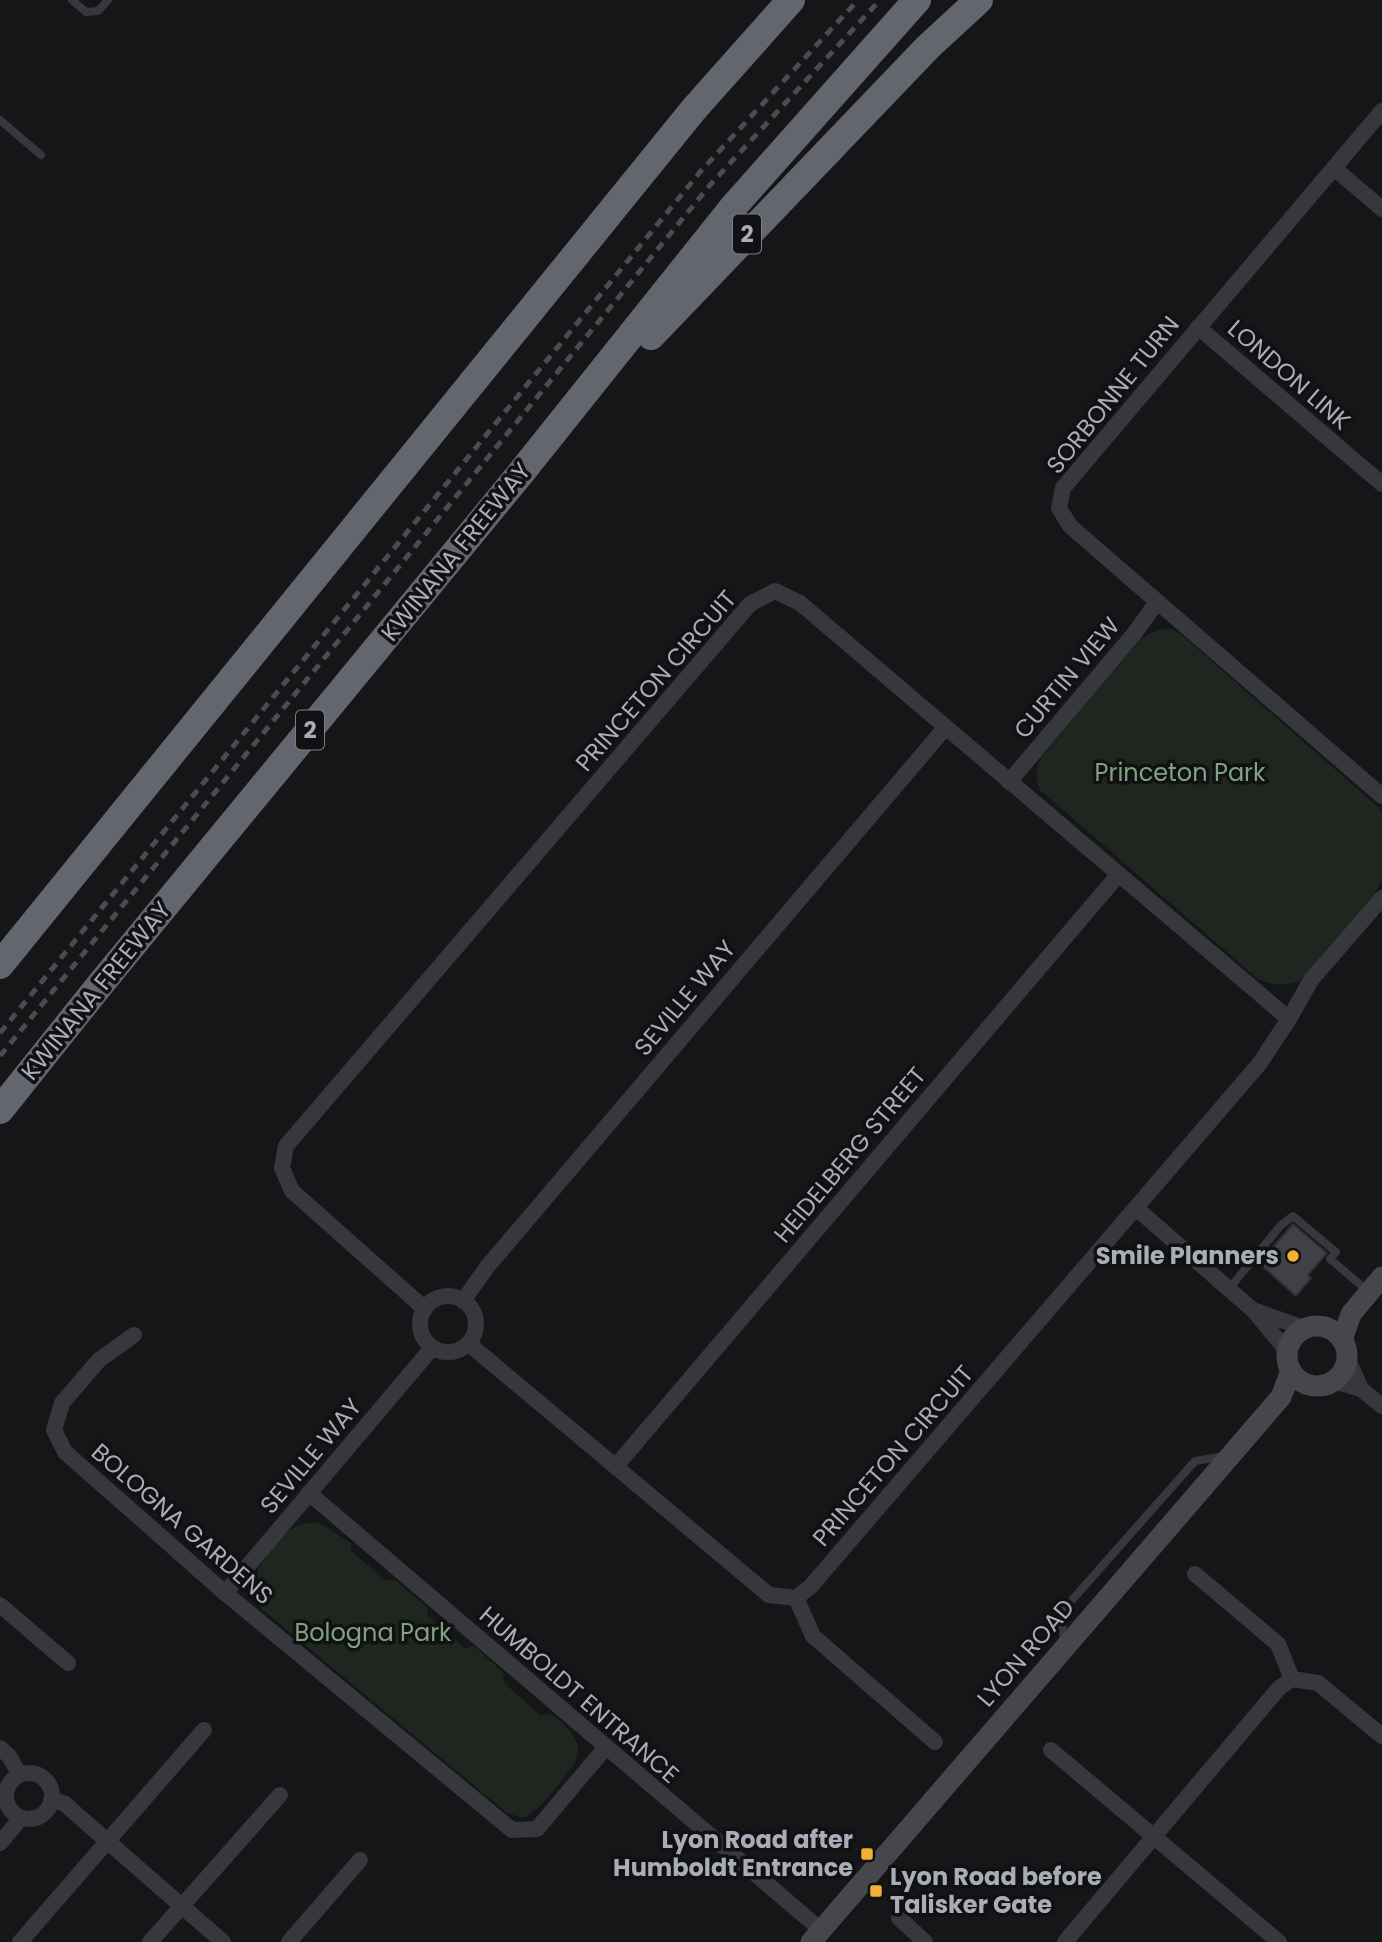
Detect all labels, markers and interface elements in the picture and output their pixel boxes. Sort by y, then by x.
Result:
road number: 2 [733,215,761,254]
street label: SORBONNE TURN [1039,309,1187,481]
street label: LONDON LINK [1221,312,1358,437]
street label: KWINANA FREEWAY [373,455,538,648]
street label: PRINCETON CIRCUIT [568,583,743,778]
street label: CURTIN VIEW [1006,610,1127,745]
road number: 2 [296,710,324,750]
park label: Princeton Park [1095,756,1266,789]
street label: KWINANA FREEWAY [13,894,178,1087]
street label: SEVILLE WAY [626,933,743,1063]
street label: HEIDELBERG STREET [766,1060,933,1250]
place label: Smile Planners [1096,1239,1279,1272]
marker: Smile Planners [1285,1248,1301,1264]
street label: PRINCETON CIRCUIT [805,1358,980,1553]
street label: SEVILLE WAY [252,1391,369,1521]
street label: BOLOGNA GARDENS [84,1436,280,1612]
street label: LYON ROAD [969,1592,1082,1714]
street label: HUMBOLDT ENTRANCE [472,1599,686,1791]
park label: Bologna Park [295,1616,452,1649]
place label: Lyon Road after Humboldt Entrance [613,1823,853,1884]
marker: Lyon Road after Humboldt Entrance [859,1846,875,1862]
place label: Lyon Road before Talisker Gate [890,1860,1102,1921]
marker: Lyon Road before Talisker Gate [868,1883,884,1899]

